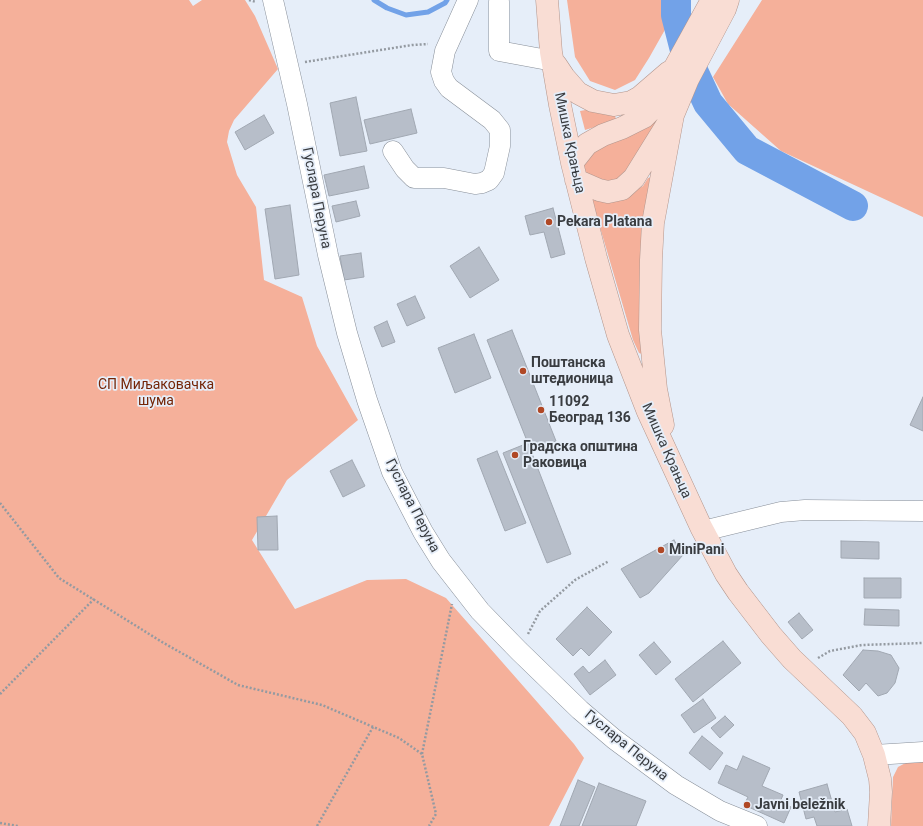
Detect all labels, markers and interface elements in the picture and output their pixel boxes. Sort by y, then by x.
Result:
street label: Мишка Крањца [550,91,588,195]
street label: Гуслара Перуна [298,146,334,250]
place label: Pekara Platana [557,214,652,230]
marker: Pekara Platana [544,217,554,227]
place label: Поштанска штедионица [531,355,613,388]
marker: Поштанска штедионица [518,366,528,376]
park label: СП Миљаковачка шума [98,377,214,410]
place label: 11092 Београд 136 [549,394,631,426]
street label: Мишка Крањца [637,401,695,501]
marker: 11092 Београд 136 [536,405,546,415]
place label: Градска општина Раковица [523,439,638,472]
marker: Градска општина Раковица [510,450,520,460]
street label: Гуслара Перуна [381,456,443,556]
place label: MiniPani [669,542,725,558]
marker: MiniPani [656,545,666,555]
street label: Гуслара Перуна [581,707,671,785]
place label: Javni beležnik [755,797,845,813]
marker: Javni beležnik [742,800,752,810]

